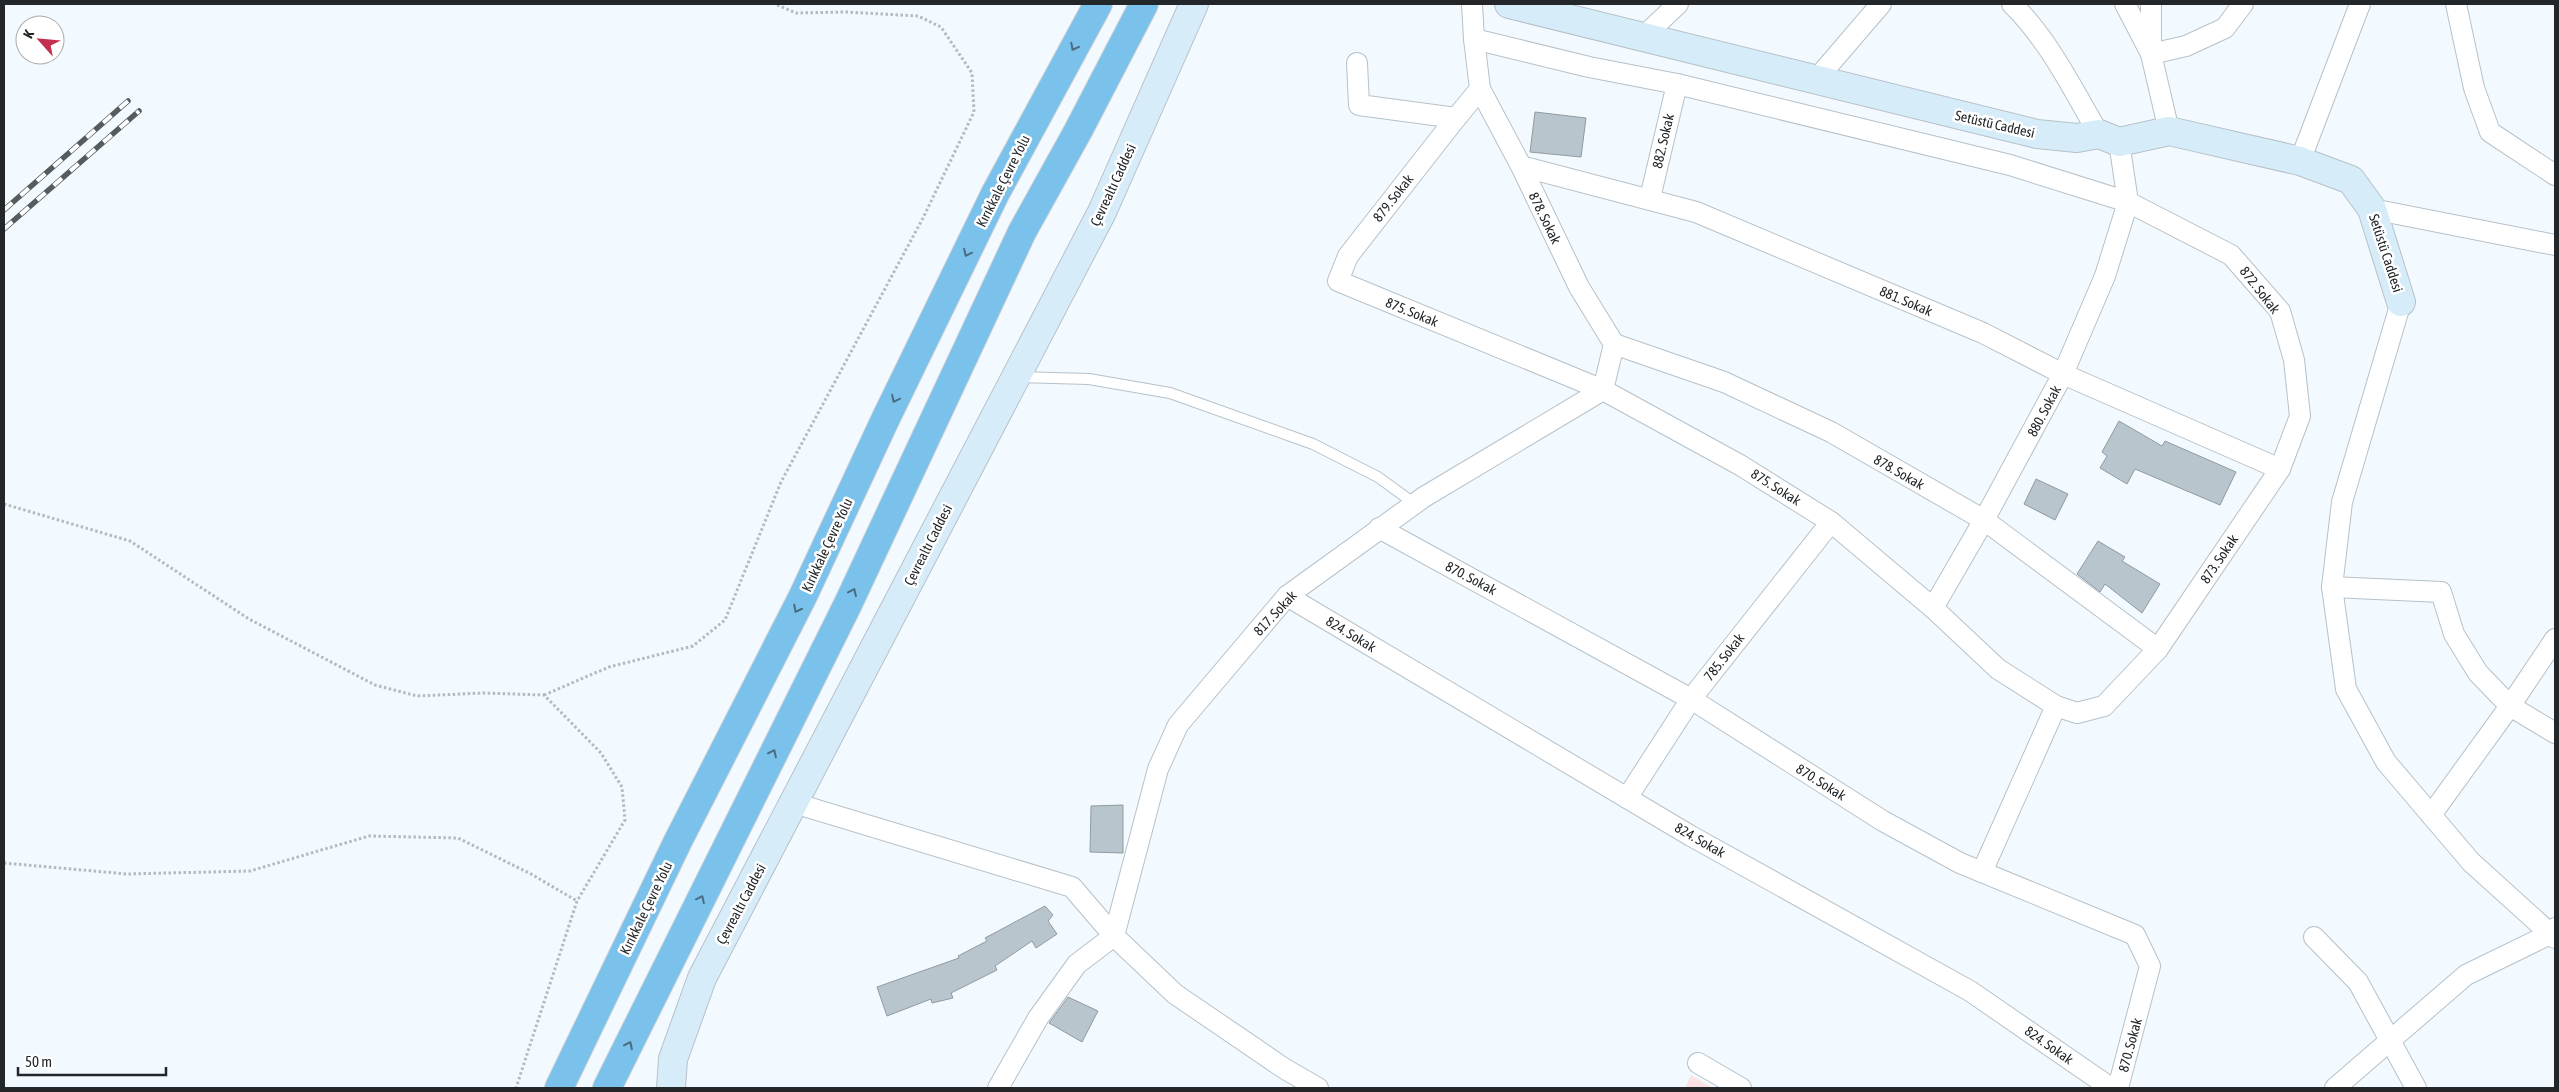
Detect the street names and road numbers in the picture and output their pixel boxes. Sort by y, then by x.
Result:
street label: Setüstü Caddesi [1954,107,2036,141]
street label: 882. Sokak [1649,112,1677,170]
street label: Kırıkkale Çevre Yolu [973,132,1033,230]
street label: Çevrealtı Caddesi [1087,141,1139,229]
street label: 879. Sokak [1370,171,1416,225]
street label: 878. Sokak [1526,190,1564,246]
street label: Setüstü Caddesi [2366,212,2406,294]
street label: 872. Sokak [2237,263,2283,317]
street label: 881. Sokak [1877,283,1935,319]
street label: 875. Sokak [1383,294,1441,330]
street label: 880. Sokak [2024,383,2064,439]
street label: 878. Sokak [1871,451,1927,493]
street label: 875. Sokak [1748,466,1804,508]
street label: Kırıkkale Çevre Yolu [798,496,856,594]
street label: Çevrealtı Caddesi [901,502,955,588]
street label: 873. Sokak [2197,532,2241,586]
street label: 870. Sokak [1443,558,1499,598]
street label: 817. Sokak [1250,587,1300,639]
street label: 824. Sokak [1323,613,1379,655]
street label: 785. Sokak [1701,630,1747,684]
street label: 870. Sokak [1793,761,1849,803]
street label: 824. Sokak [1672,819,1728,861]
street label: Kırıkkale Çevre Yolu [617,859,675,957]
street label: Çevrealtı Caddesi [713,861,769,947]
street label: 870. Sokak [2115,1016,2145,1074]
street label: 824. Sokak [2022,1023,2076,1067]

